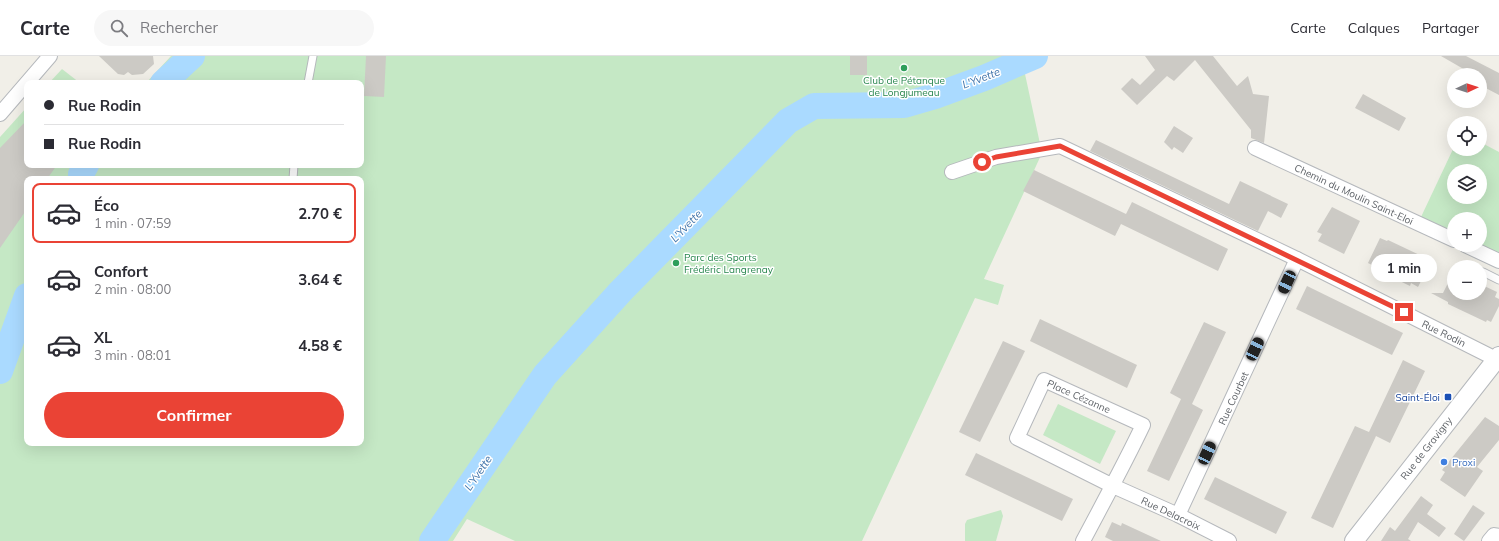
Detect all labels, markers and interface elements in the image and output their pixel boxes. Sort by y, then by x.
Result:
search box [94,10,374,46]
text: Carte [20,16,70,40]
icon: search [108,17,130,39]
text: Rechercher [140,18,218,37]
text: Carte [1290,19,1326,37]
text: Calques [1348,19,1400,37]
text: Partager [1422,19,1479,37]
marker: Club de Pétanque de Longjumeau [899,63,909,73]
water label: L'Yvette [960,64,1002,92]
north arrow [1447,68,1487,108]
map controls [1447,68,1487,300]
place label: Club de Pétanque de Longjumeau [863,74,945,99]
text: Rue Rodin [68,96,141,115]
button: locate [1447,116,1487,156]
text: Rue Rodin [68,134,141,153]
route start [973,153,991,171]
street label: Chemin du Moulin Saint-Eloi [1292,161,1415,228]
button: layers [1447,164,1487,204]
icon: car [46,195,82,231]
text: Éco [94,196,119,215]
text: 2.70 € [298,204,342,223]
water label: L'Yvette [667,207,705,245]
button: + [1447,212,1487,252]
text: 1 min · 07:59 [94,215,171,231]
place label: Parc des Sports Frédéric Langrenay [684,251,774,276]
callout: 1 min [1371,254,1437,282]
marker: Parc des Sports Frédéric Langrenay [671,258,681,268]
text: 1 min [1387,260,1421,276]
button: − [1447,260,1487,300]
icon: car [46,261,82,297]
text: Confort [94,262,148,281]
car [1276,269,1298,295]
text: 3.64 € [298,270,342,289]
text: 2 min · 08:00 [94,281,171,297]
route end [1395,303,1413,321]
street label: Rue Rodin [1420,317,1468,350]
icon: car [46,327,82,363]
text: XL [94,328,112,347]
text: 4.58 € [298,336,342,355]
car [1244,336,1266,362]
text: 3 min · 08:01 [94,347,171,363]
street label: Rue Courbet [1215,369,1252,427]
street label: Place Cézanne [1045,377,1113,416]
place label: Saint-Éloi [1396,391,1440,404]
button: Confirmer [44,392,344,438]
marker: Saint-Éloi [1443,392,1453,402]
street label: Rue de Gravigny [1398,414,1455,482]
car [1196,440,1218,466]
water label: L'Yvette [461,453,495,493]
place label: Proxi [1452,456,1475,469]
marker: Proxi [1439,457,1449,467]
street label: Rue Delacroix [1139,494,1203,533]

